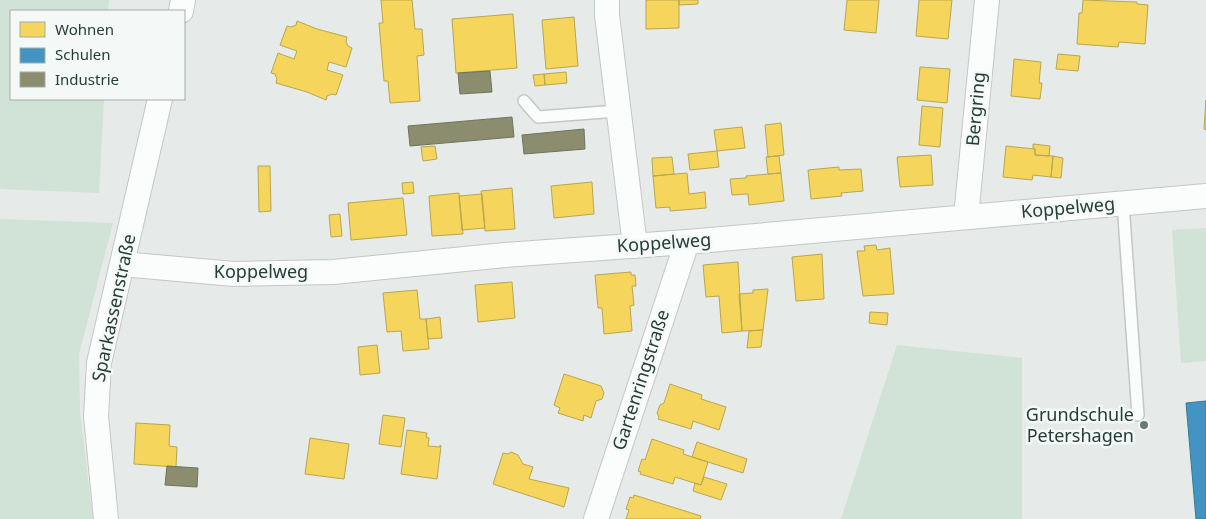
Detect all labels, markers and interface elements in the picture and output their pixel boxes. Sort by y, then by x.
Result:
legend [10,10,185,100]
text: Wohnen [55,19,114,39]
text: Schulen [55,44,111,64]
text: Industrie [55,69,119,89]
street label: Bergring [960,71,990,147]
street label: Koppelweg [1020,191,1116,223]
street label: Koppelweg [616,227,712,257]
street label: Sparkassenstraße [86,232,140,384]
street label: Koppelweg [214,259,308,283]
street label: Gartenringstraße [606,306,674,453]
place label: Grundschule Petershagen [1026,402,1134,447]
marker: Grundschule Petershagen [1138,419,1150,431]

